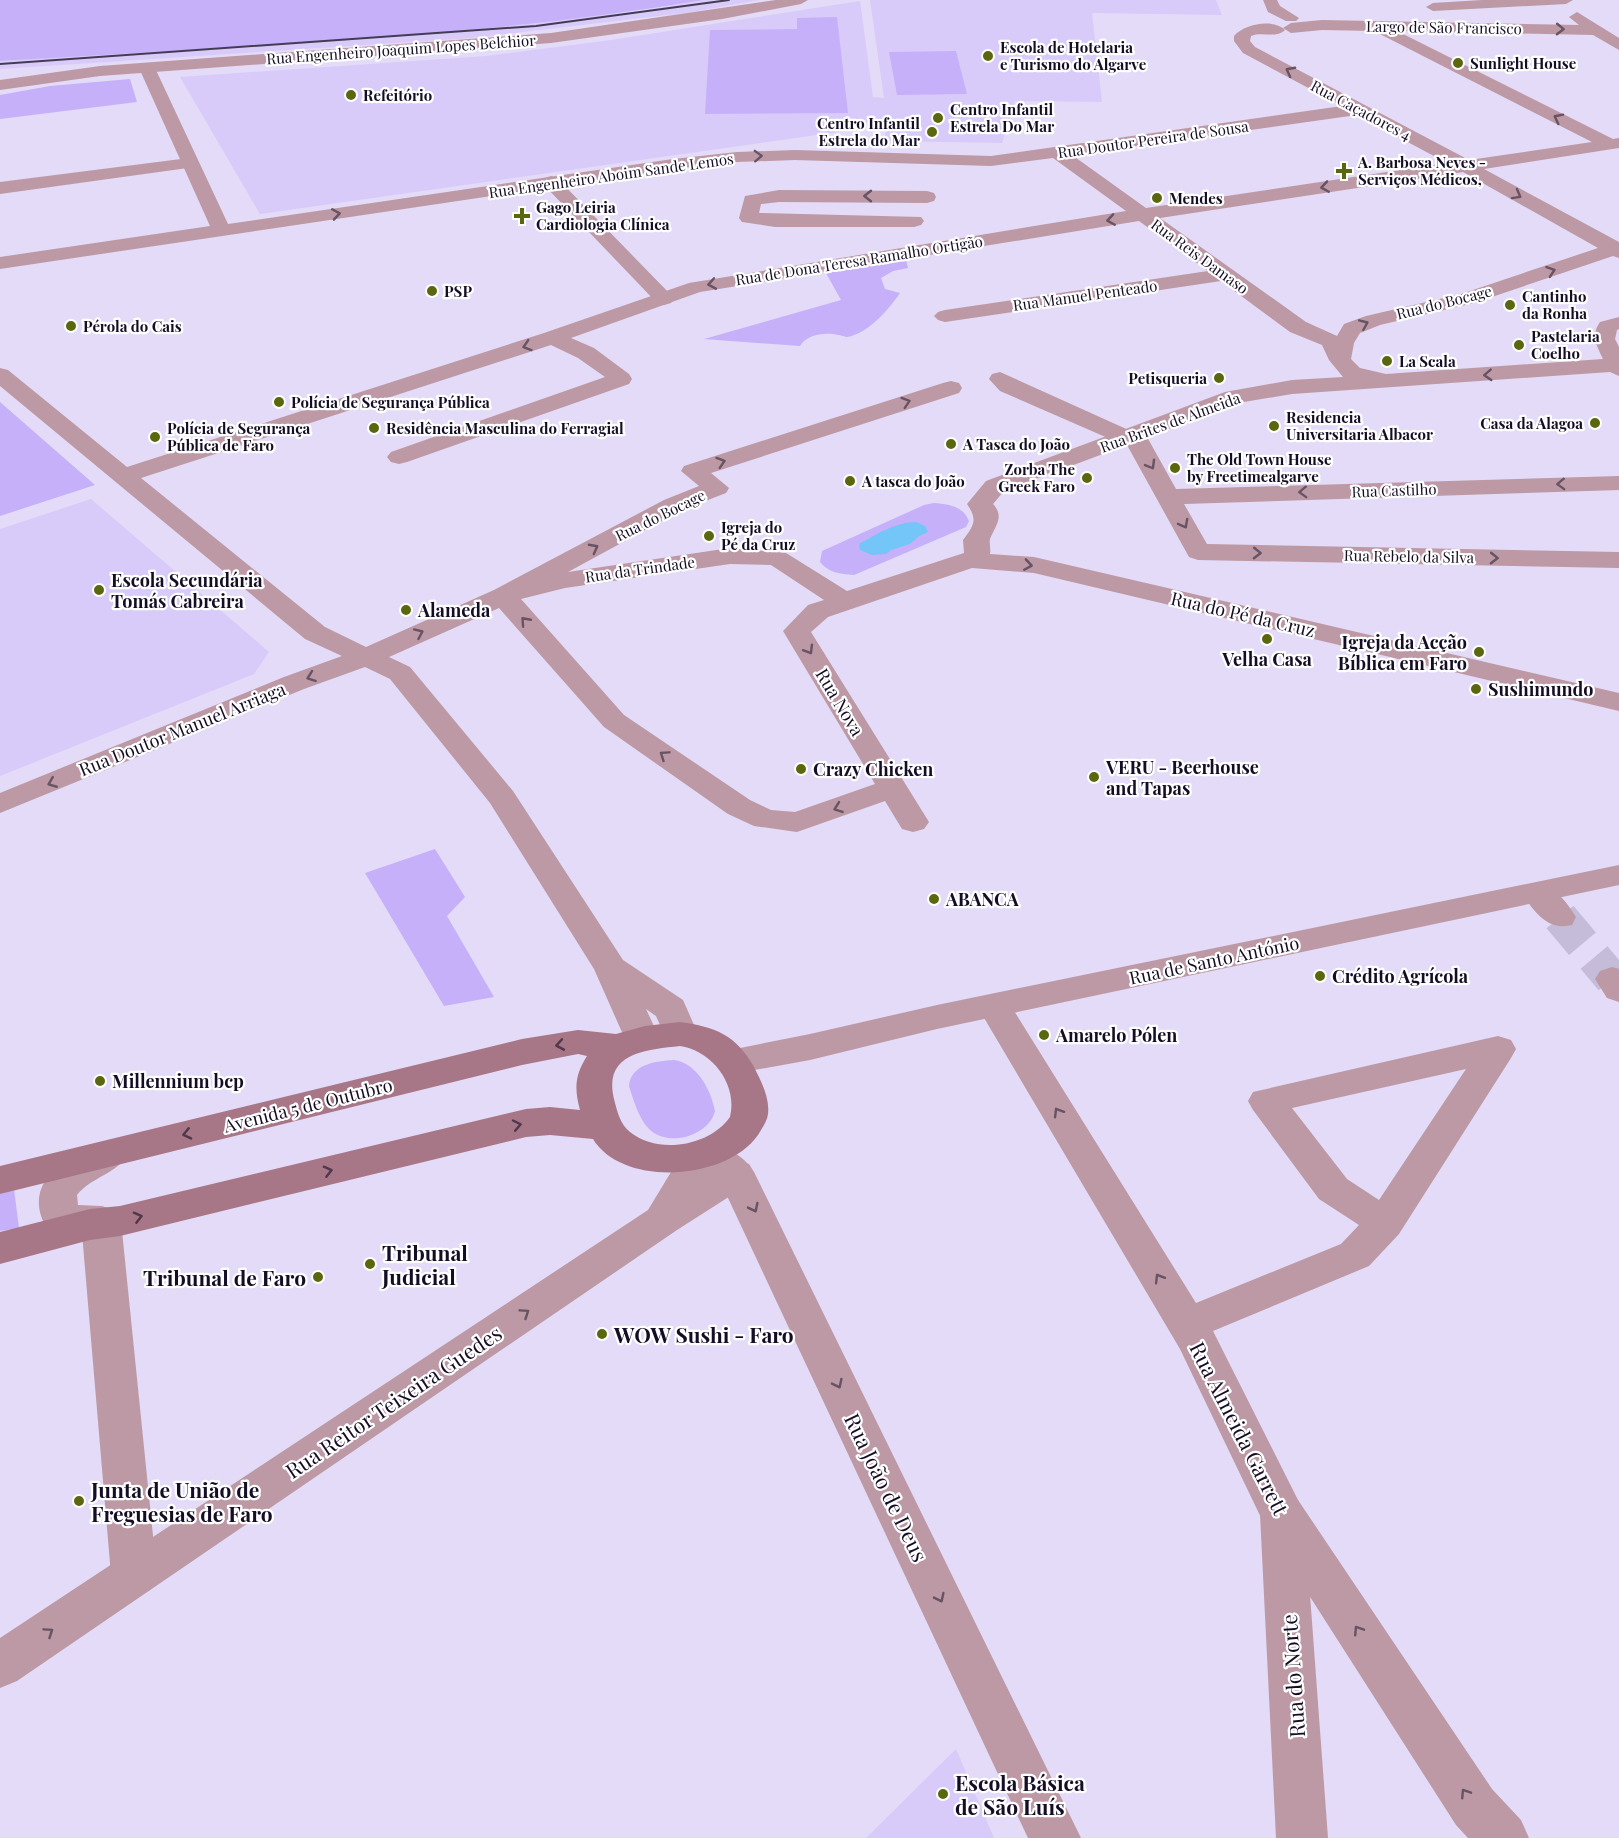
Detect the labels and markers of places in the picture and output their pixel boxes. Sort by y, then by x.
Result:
place label: Escola de Hotelaria e Turismo do Algarve [1000,37,1147,74]
marker: Escola de Hotelaria e Turismo do Algarve [981,49,995,63]
place label: Sunlight House [1470,53,1577,73]
marker: Sunlight House [1451,56,1465,70]
place label: Refeitório [363,85,432,105]
marker: Refeitório [344,88,358,102]
place label: Centro Infantil Estrela Do Mar [950,99,1054,136]
marker: Centro Infantil Estrela Do Mar [931,111,945,125]
place label: Centro Infantil Estrela do Mar [817,113,920,150]
marker: Centro Infantil Estrela do Mar [925,125,939,139]
place label: A. Barbosa Neves - Serviços Médicos, [1357,152,1486,189]
marker: A. Barbosa Neves - Serviços Médicos, [1335,162,1353,180]
place label: Mendes [1169,188,1223,208]
marker: Mendes [1150,191,1164,205]
place label: Gago Leiria Cardiologia Clínica [536,197,670,234]
marker: Gago Leiria Cardiologia Clínica [513,207,531,225]
place label: PSP [444,281,472,301]
marker: PSP [425,284,439,298]
place label: Cantinho da Ronha [1522,286,1587,323]
marker: Cantinho da Ronha [1503,298,1517,312]
place label: Pérola do Cais [83,316,182,336]
marker: Pérola do Cais [64,319,78,333]
place label: Pastelaria Coelho [1531,326,1600,363]
marker: Pastelaria Coelho [1512,338,1526,352]
place label: La Scala [1399,351,1456,371]
marker: La Scala [1380,354,1394,368]
place label: Petisqueria [1128,368,1207,388]
marker: Petisqueria [1212,371,1226,385]
place label: Polícia de Segurança Pública [291,392,490,412]
marker: Polícia de Segurança Pública [272,395,286,409]
place label: Residencia Universitaria Albacor [1286,407,1433,444]
place label: Casa da Alagoa [1480,413,1583,433]
marker: Casa da Alagoa [1588,416,1602,430]
place label: Polícia de Segurança Pública de Faro [167,418,311,455]
place label: Residência Masculina do Ferragial [386,418,624,438]
marker: Residencia Universitaria Albacor [1267,419,1281,433]
marker: Residência Masculina do Ferragial [367,421,381,435]
marker: Polícia de Segurança Pública de Faro [148,430,162,444]
place label: A Tasca do João [962,434,1070,454]
marker: A Tasca do João [944,437,958,451]
place label: The Old Town House by Freetimealgarve [1187,449,1332,486]
place label: Zorba The Greek Faro [998,459,1075,496]
marker: The Old Town House by Freetimealgarve [1168,461,1182,475]
place label: A tasca do João [861,471,965,491]
marker: Zorba The Greek Faro [1080,471,1094,485]
marker: A tasca do João [843,474,857,488]
place label: Igreja do Pé da Cruz [721,517,795,554]
marker: Igreja do Pé da Cruz [702,529,716,543]
place label: Escola Secundária Tomás Cabreira [111,568,263,613]
marker: Escola Secundária Tomás Cabreira [92,583,106,597]
place label: Alameda [417,598,491,622]
marker: Alameda [399,603,413,617]
place label: Igreja da Acção Bíblica em Faro [1338,630,1467,675]
marker: Velha Casa [1260,632,1274,646]
marker: Igreja da Acção Bíblica em Faro [1472,645,1486,659]
place label: Velha Casa [1221,647,1312,671]
place label: Sushimundo [1488,677,1594,701]
marker: Sushimundo [1469,682,1483,696]
place label: VERU - Beerhouse and Tapas [1105,755,1259,800]
place label: Crazy Chicken [813,757,933,781]
marker: Crazy Chicken [794,762,808,776]
marker: VERU - Beerhouse and Tapas [1087,770,1101,784]
place label: ABANCA [945,887,1020,911]
marker: ABANCA [927,892,941,906]
place label: Crédito Agrícola [1332,964,1469,988]
marker: Crédito Agrícola [1313,969,1327,983]
place label: Amarelo Pólen [1055,1023,1177,1047]
marker: Amarelo Pólen [1037,1028,1051,1042]
place label: Millennium bcp [112,1069,244,1093]
marker: Millennium bcp [93,1074,107,1088]
place label: Tribunal Judicial [381,1238,468,1290]
marker: Tribunal Judicial [363,1257,377,1271]
place label: Tribunal de Faro [143,1263,306,1291]
marker: Tribunal de Faro [311,1270,325,1284]
place label: WOW Sushi - Faro [613,1320,794,1348]
marker: WOW Sushi - Faro [595,1327,609,1341]
place label: Junta de União de Freguesias de Faro [90,1475,273,1527]
marker: Junta de União de Freguesias de Faro [72,1494,86,1508]
place label: Escola Básica de São Luís [955,1768,1085,1820]
marker: Escola Básica de São Luís [936,1787,950,1801]

